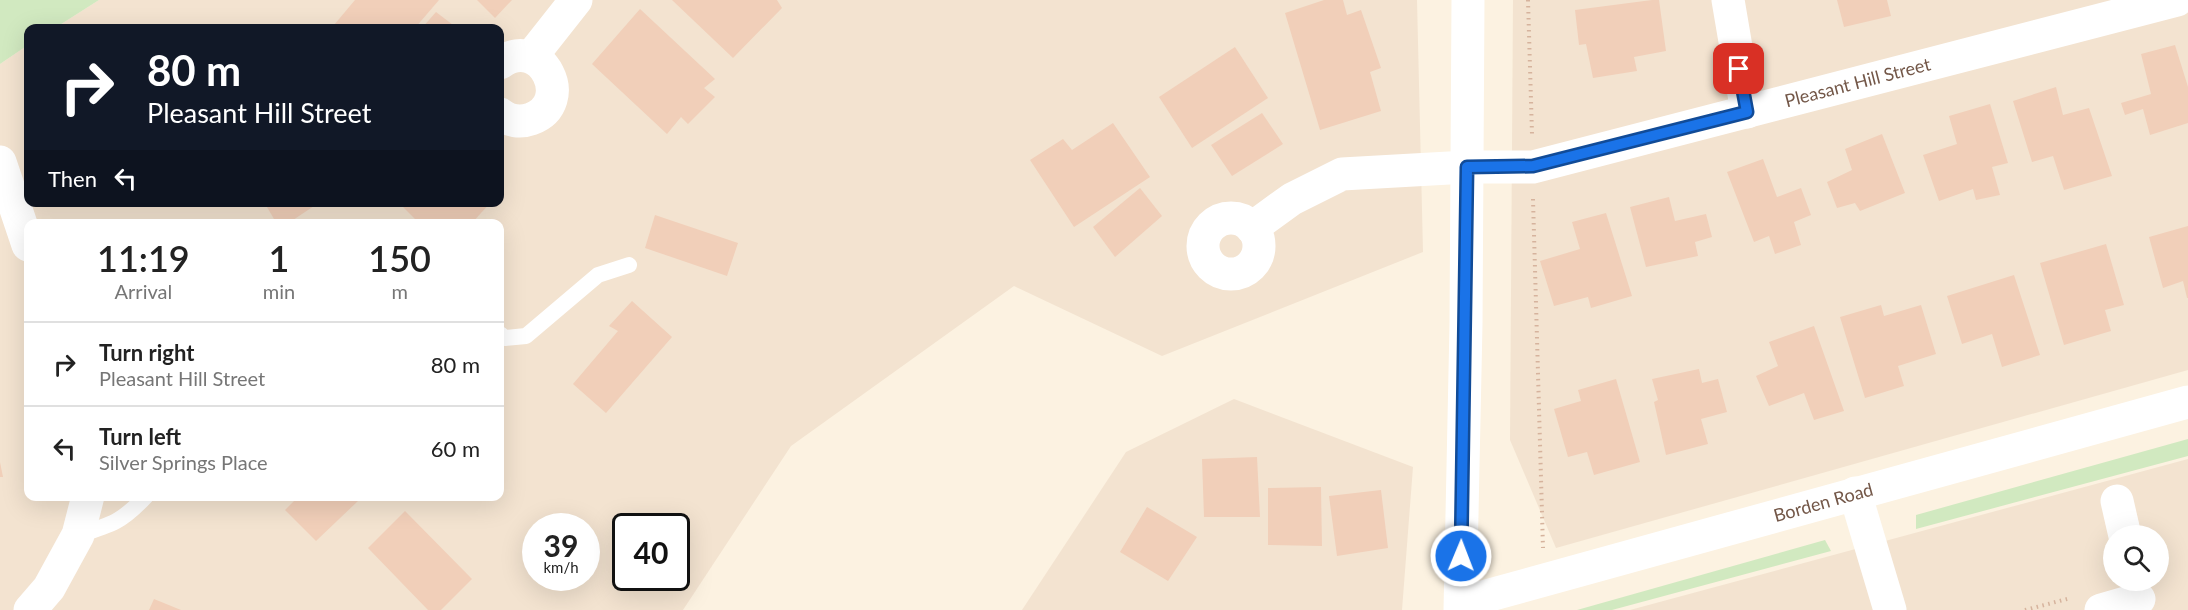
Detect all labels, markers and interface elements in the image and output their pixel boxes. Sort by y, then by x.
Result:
pin [1713,43,1764,94]
text: 80 m [147,45,241,95]
icon: right [48,48,126,126]
icon: arrive [1722,52,1755,85]
street label: Pleasant Hill Street [1782,52,1933,111]
text: Pleasant Hill Street [147,96,371,129]
icon: left [109,162,142,195]
text: Then [48,165,97,192]
text: 11:19 [97,236,190,280]
text: 1 [269,236,289,280]
text: 150 [368,236,431,280]
text: Arrival [115,279,172,303]
text: min [263,279,295,303]
text: m [391,279,408,303]
text: Turn right [99,339,194,366]
icon: right [48,348,81,381]
text: 80 m [431,351,480,378]
text: Pleasant Hill Street [99,366,265,390]
text: Turn left [99,423,181,450]
icon: left [48,432,81,465]
text: 60 m [431,435,480,462]
text: Silver Springs Place [99,450,268,474]
street label: Borden Road [1771,478,1875,526]
speed limit sign: 40 [612,513,690,591]
position arrow [1429,524,1493,588]
map controls [2103,525,2169,591]
button: search [2103,525,2169,591]
text: 39 [544,527,578,563]
text: km/h [543,558,579,576]

